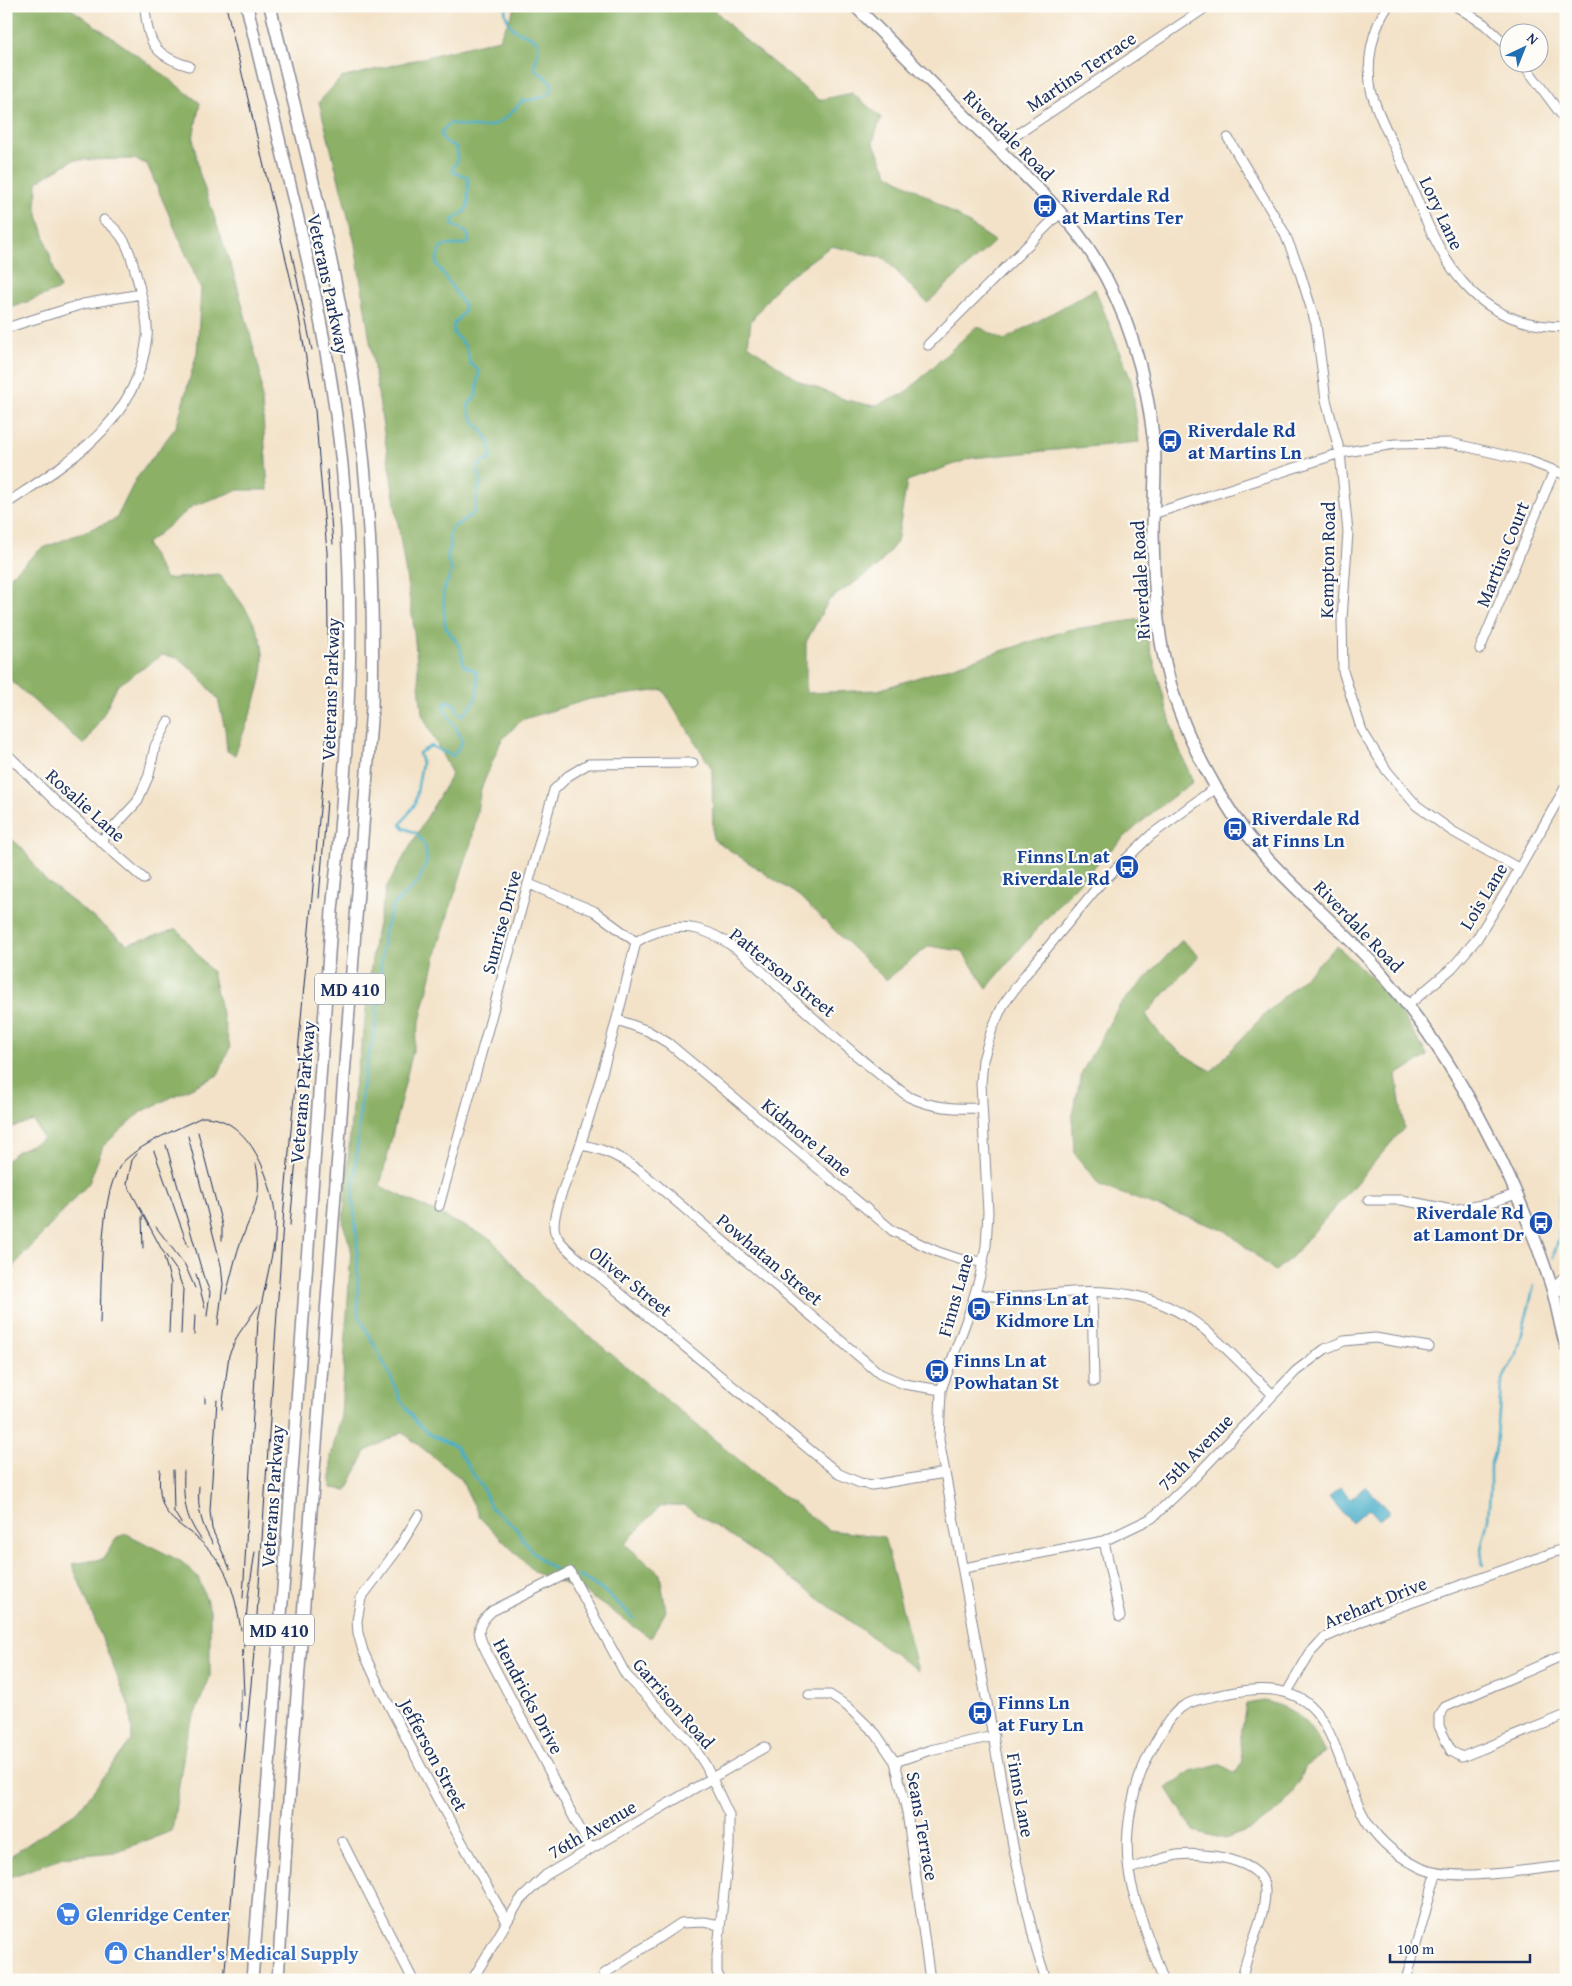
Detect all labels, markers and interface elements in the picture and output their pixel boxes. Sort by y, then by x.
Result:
north arrow [1500,22,1550,72]
street label: Martins Terrace [1020,24,1142,118]
text: N [1523,28,1544,49]
street label: Riverdale Road [957,83,1062,188]
street label: Lory Lane [1413,172,1471,254]
place label: Riverdale Rd at Martins Ter [1062,181,1183,231]
bus stop icon: Riverdale Rd at Martins Ter [1032,193,1058,219]
street label: Veterans Parkway [300,211,358,357]
place label: Riverdale Rd at Martins Ln [1188,416,1302,466]
bus stop icon: Riverdale Rd at Martins Ln [1157,428,1183,454]
street label: Martins Court [1468,497,1536,611]
street label: Kempton Road [1312,500,1342,619]
street label: Riverdale Road [1123,519,1157,640]
street label: Veterans Parkway [314,616,347,761]
street label: Rosalie Lane [40,762,132,848]
place label: Riverdale Rd at Finns Ln [1252,804,1360,854]
bus stop icon: Riverdale Rd at Finns Ln [1222,816,1248,842]
place label: Finns Ln at Riverdale Rd [1002,842,1111,892]
bus stop icon: Finns Ln at Riverdale Rd [1114,854,1140,880]
street label: Lois Lane [1452,857,1514,935]
street label: Sunrise Drive [474,867,528,977]
street label: Riverdale Road [1308,873,1411,979]
street label: Patterson Street [724,920,842,1024]
road number: MD 410 [315,974,385,1004]
street label: Veterans Parkway [282,1019,322,1165]
street label: Kidmore Lane [756,1091,858,1183]
place label: Riverdale Rd at Lamont Dr [1413,1198,1524,1248]
street label: Powhatan Street [711,1206,830,1312]
bus stop icon: Riverdale Rd at Lamont Dr [1528,1210,1554,1236]
street label: Oliver Street [583,1239,679,1324]
street label: Finns Lane [930,1250,980,1340]
place label: Finns Ln at Kidmore Ln [996,1284,1095,1334]
bus stop icon: Finns Ln at Kidmore Ln [966,1296,992,1322]
place label: Finns Ln at Powhatan St [954,1346,1060,1396]
bus stop icon: Finns Ln at Powhatan St [924,1358,950,1384]
street label: 75th Avenue [1151,1407,1239,1497]
street label: Veterans Parkway [253,1423,291,1568]
street label: Arehart Drive [1319,1569,1431,1635]
road number: MD 410 [244,1614,314,1646]
street label: Hendricks Drive [487,1633,571,1759]
street label: Garrison Road [626,1651,722,1755]
place label: Finns Ln at Fury Ln [998,1688,1084,1738]
street label: Jefferson Street [392,1692,476,1817]
bus stop icon: Finns Ln at Fury Ln [967,1700,993,1726]
street label: Finns Lane [1000,1750,1042,1840]
street label: Seans Terrace [900,1769,946,1883]
street label: 76th Avenue [542,1792,642,1866]
place label: Glenridge Center [86,1900,230,1928]
supermarket icon: Glenridge Center [55,1901,81,1927]
scale bar [1390,1931,1530,1963]
text: 100 m [1397,1938,1435,1959]
place label: Chandler's Medical Supply [134,1939,359,1967]
shop icon: Chandler's Medical Supply [103,1940,129,1966]

